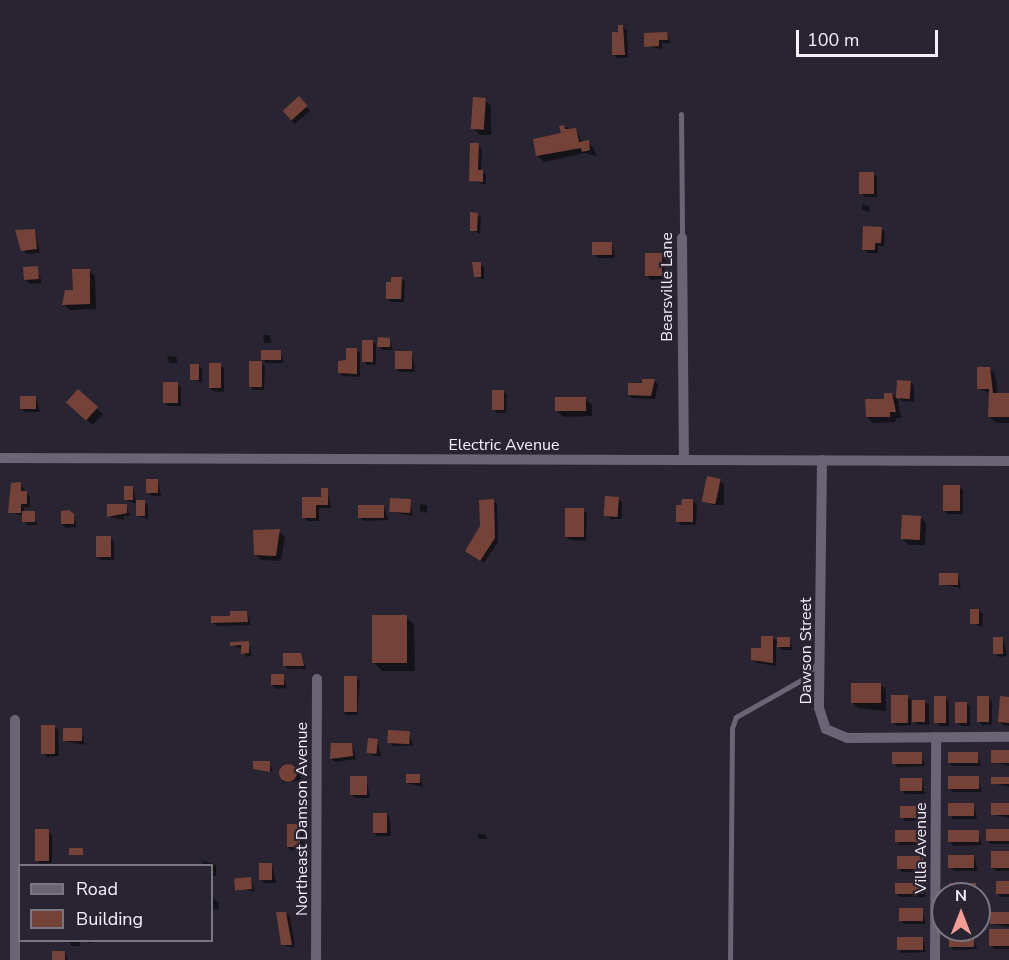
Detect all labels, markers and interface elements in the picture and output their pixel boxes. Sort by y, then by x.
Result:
scale bar [799,18,942,56]
text: 100 m [807,28,859,52]
street label: Bearsville Lane [657,232,677,342]
street label: Electric Avenue [449,435,559,455]
street label: Dawson Street [796,597,816,705]
street label: Northeast Damson Avenue [292,722,312,916]
street label: Villa Avenue [911,802,931,894]
legend [18,864,213,942]
text: Road [76,877,118,901]
north arrow [931,882,991,942]
text: N [955,885,967,907]
text: Building [76,907,143,931]

